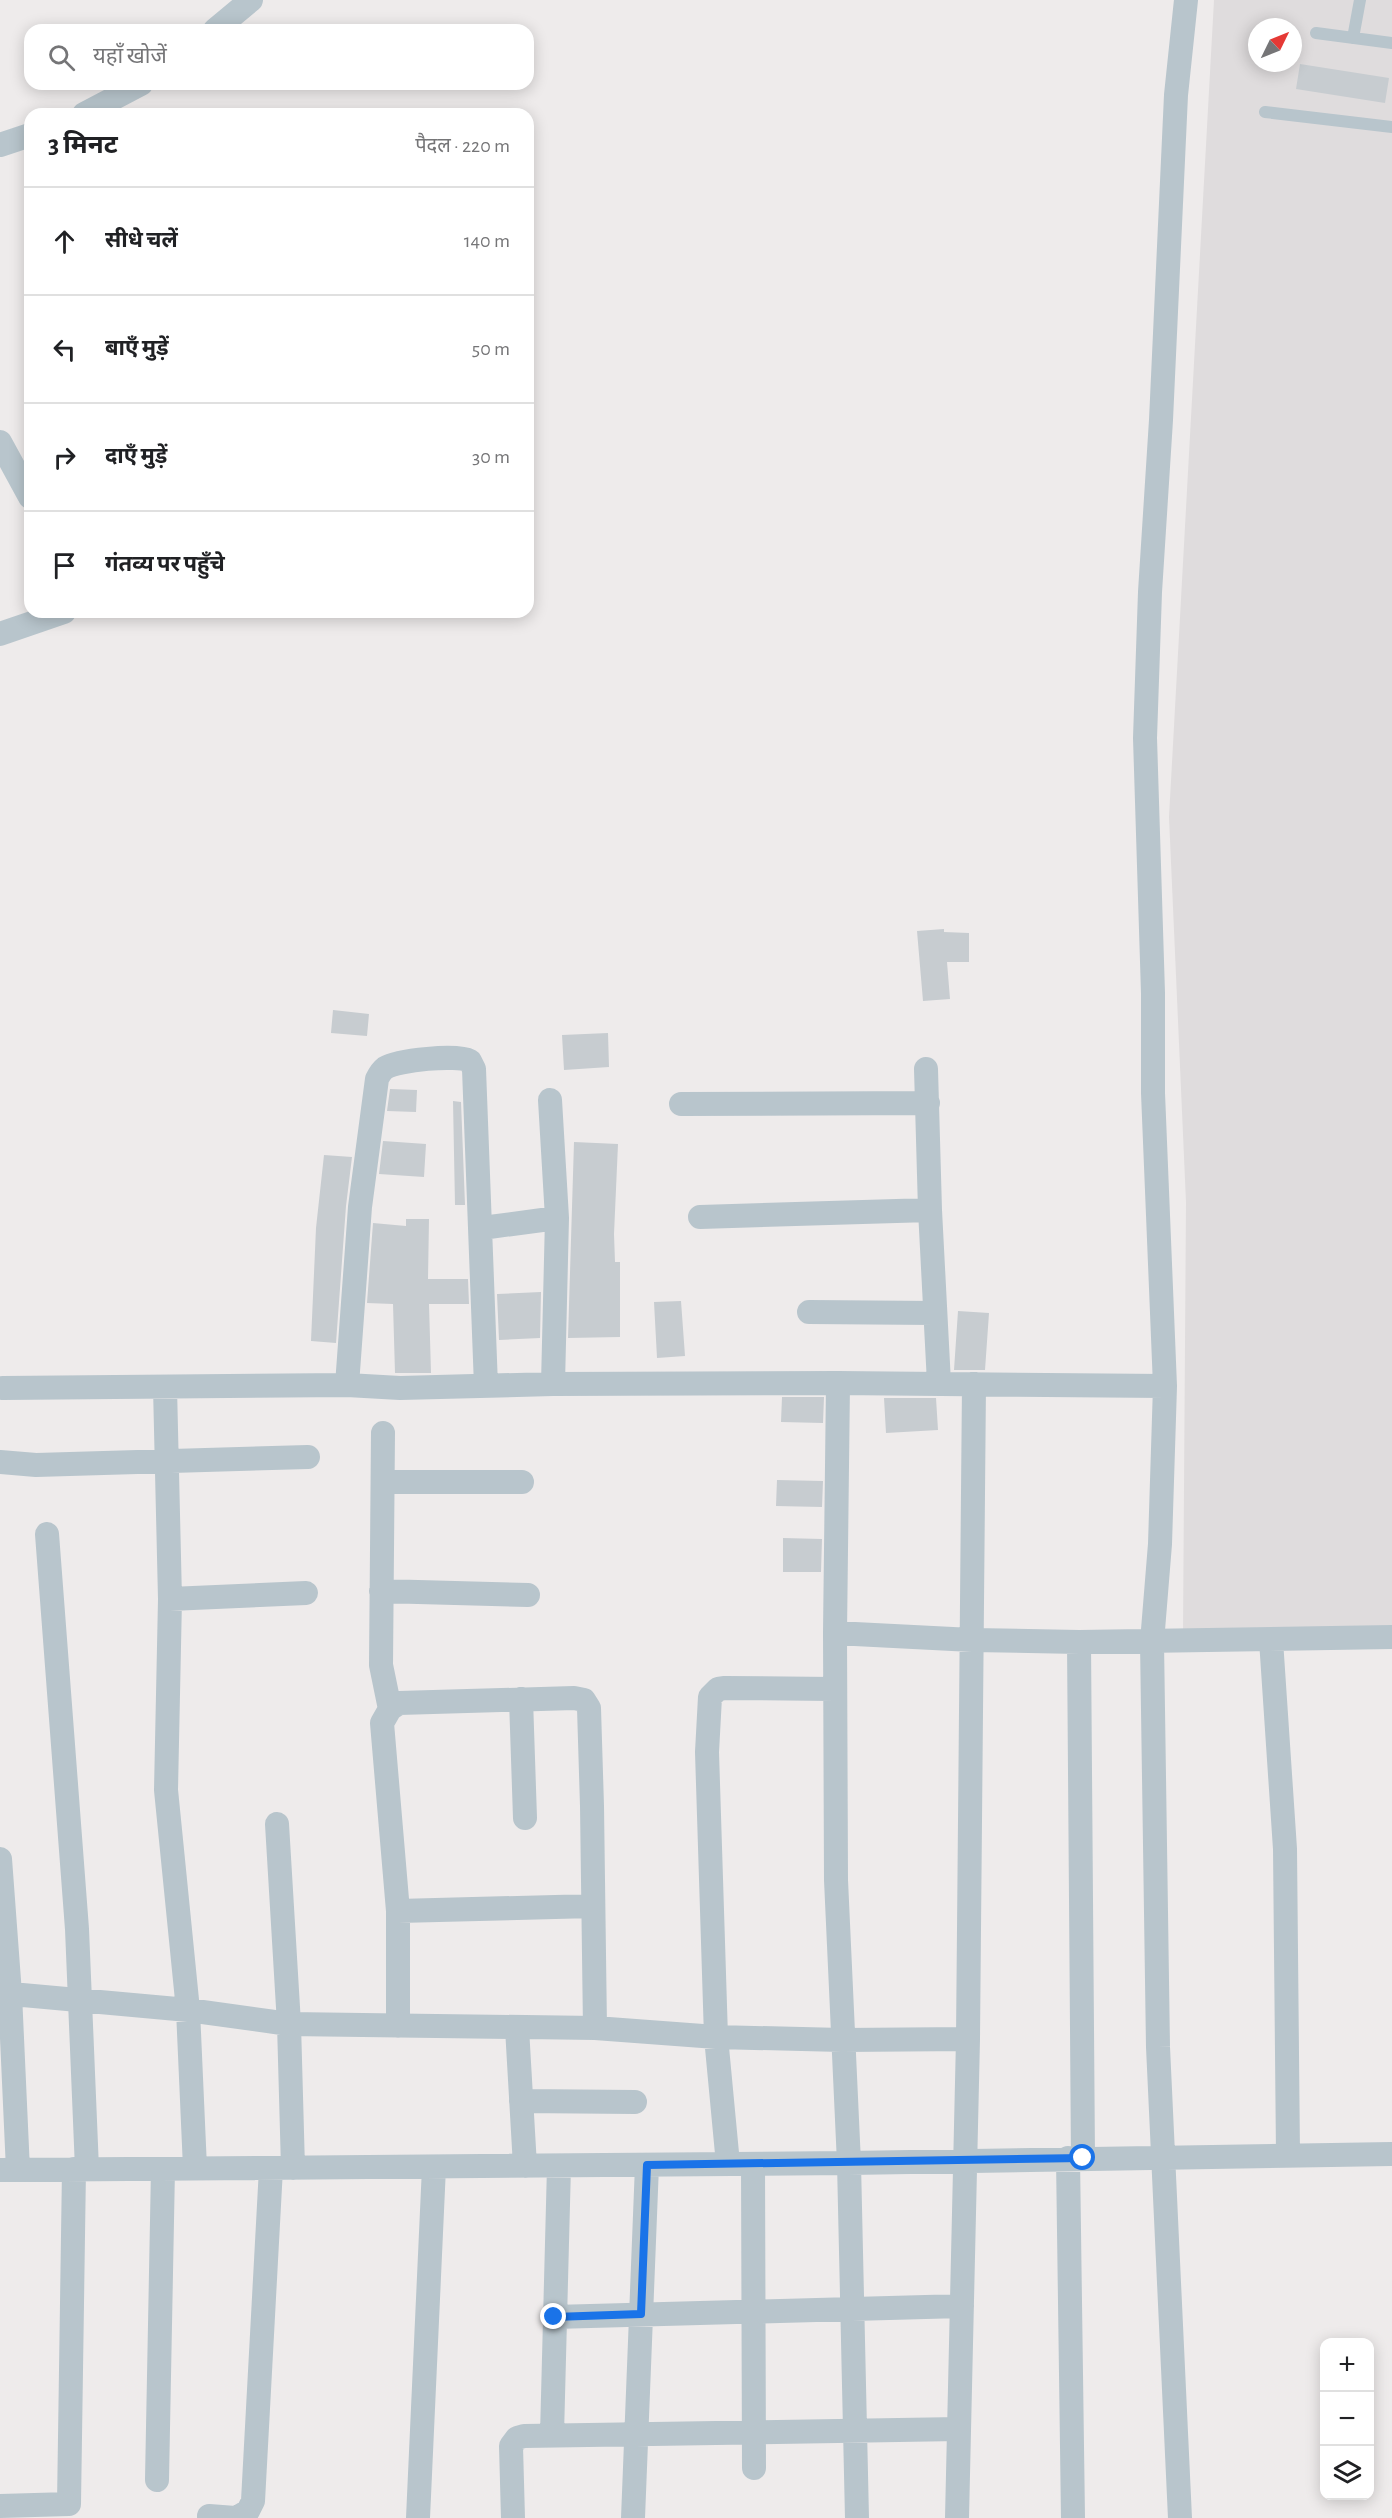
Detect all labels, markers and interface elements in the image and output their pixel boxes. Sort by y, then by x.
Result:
north arrow [1248,18,1302,72]
search box [24,24,534,90]
icon: search [45,41,78,74]
text: यहाँ खोजें [93,45,167,67]
text: 3 मिनट [48,132,118,158]
text: पैदल · 220 m [415,136,510,156]
icon: ahead [48,225,81,258]
text: सीधे चलें [105,229,178,251]
text: 140 m [464,231,510,251]
icon: left [48,333,81,366]
text: बाएँ मुड़ें [105,337,169,359]
text: 50 m [472,339,510,359]
icon: right [48,441,81,474]
text: दाएँ मुड़ें [105,445,167,467]
text: 30 m [472,447,510,467]
icon: arrive [48,549,81,582]
text: गंतव्य पर पहुँचे [105,553,225,575]
route start [1069,2144,1095,2170]
route end [540,2303,566,2329]
map controls [1320,2338,1374,2500]
button: + [1320,2338,1374,2392]
button: − [1320,2392,1374,2446]
button: layers [1320,2446,1374,2500]

